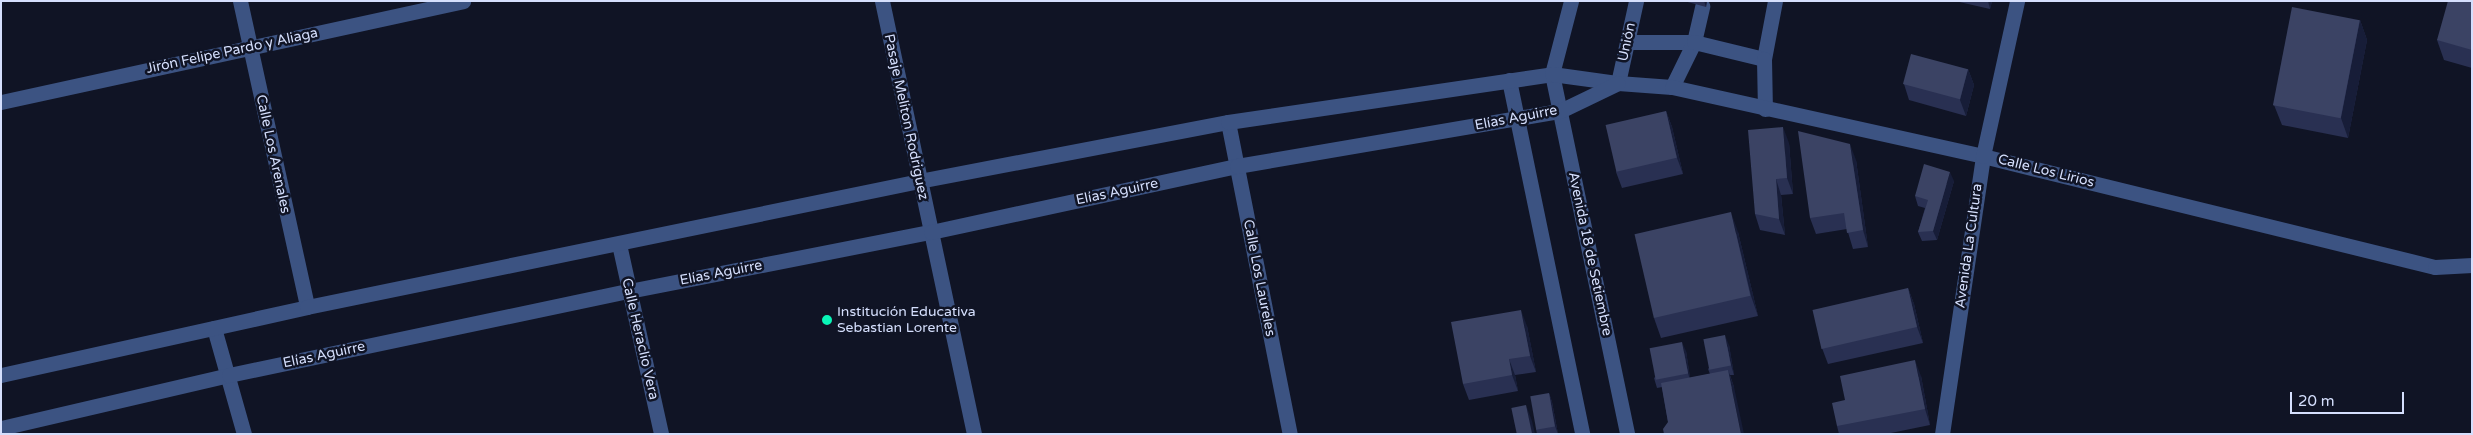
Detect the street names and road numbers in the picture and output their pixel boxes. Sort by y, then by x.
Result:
street label: Unión [1615,21,1639,63]
street label: Jirón Felipe Pardo y Aliaga [145,25,319,77]
street label: Pasaje Meliton Rodriguez [880,33,932,201]
street label: Calle Los Arenales [252,93,294,215]
street label: Elías Aguirre [1473,102,1559,134]
street label: Calle Los Lirios [1996,151,2096,191]
street label: Avenida 18 de Setiembre [1564,170,1616,338]
street label: Elías Aguirre [1074,175,1160,209]
street label: Avenida La Cultura [1952,183,1986,309]
street label: Calle Los Laureles [1239,218,1279,338]
street label: Elías Aguirre [678,257,764,289]
street label: Calle Heraclio Vera [618,277,662,401]
street label: Elías Aguirre [281,338,367,372]

